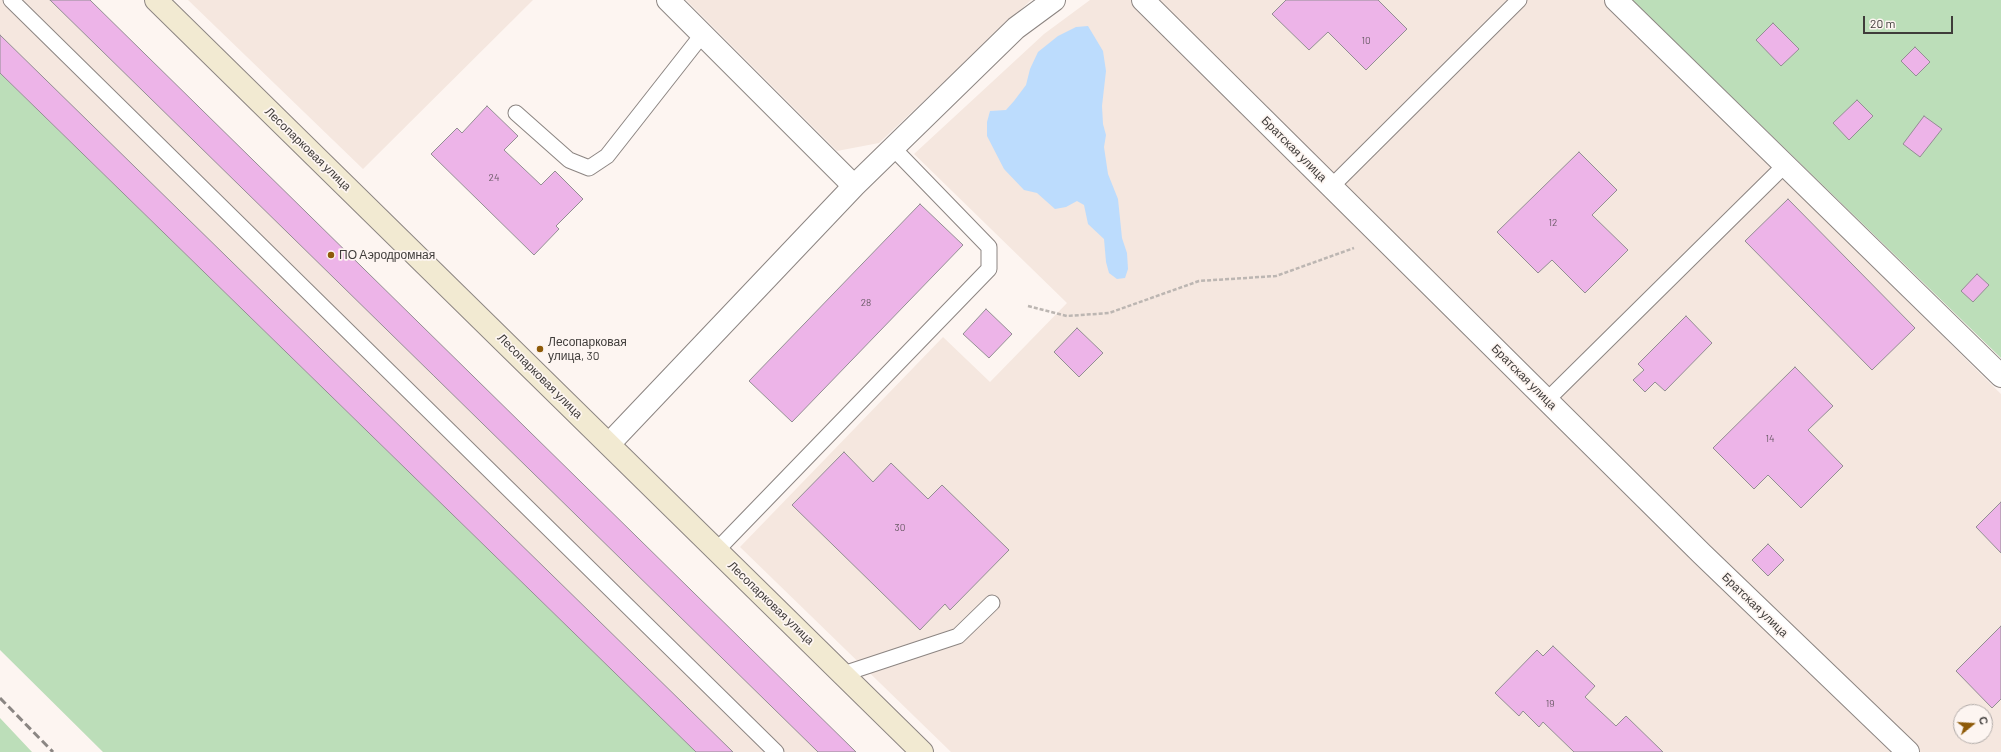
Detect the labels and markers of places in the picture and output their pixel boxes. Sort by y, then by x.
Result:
place label: ПО Аэродромная [339,248,435,262]
marker: ПО Аэродромная [326,250,336,260]
place label: Лесопарковая улица, 30 [548,335,627,363]
marker: Лесопарковая улица, 30 [535,344,545,354]

